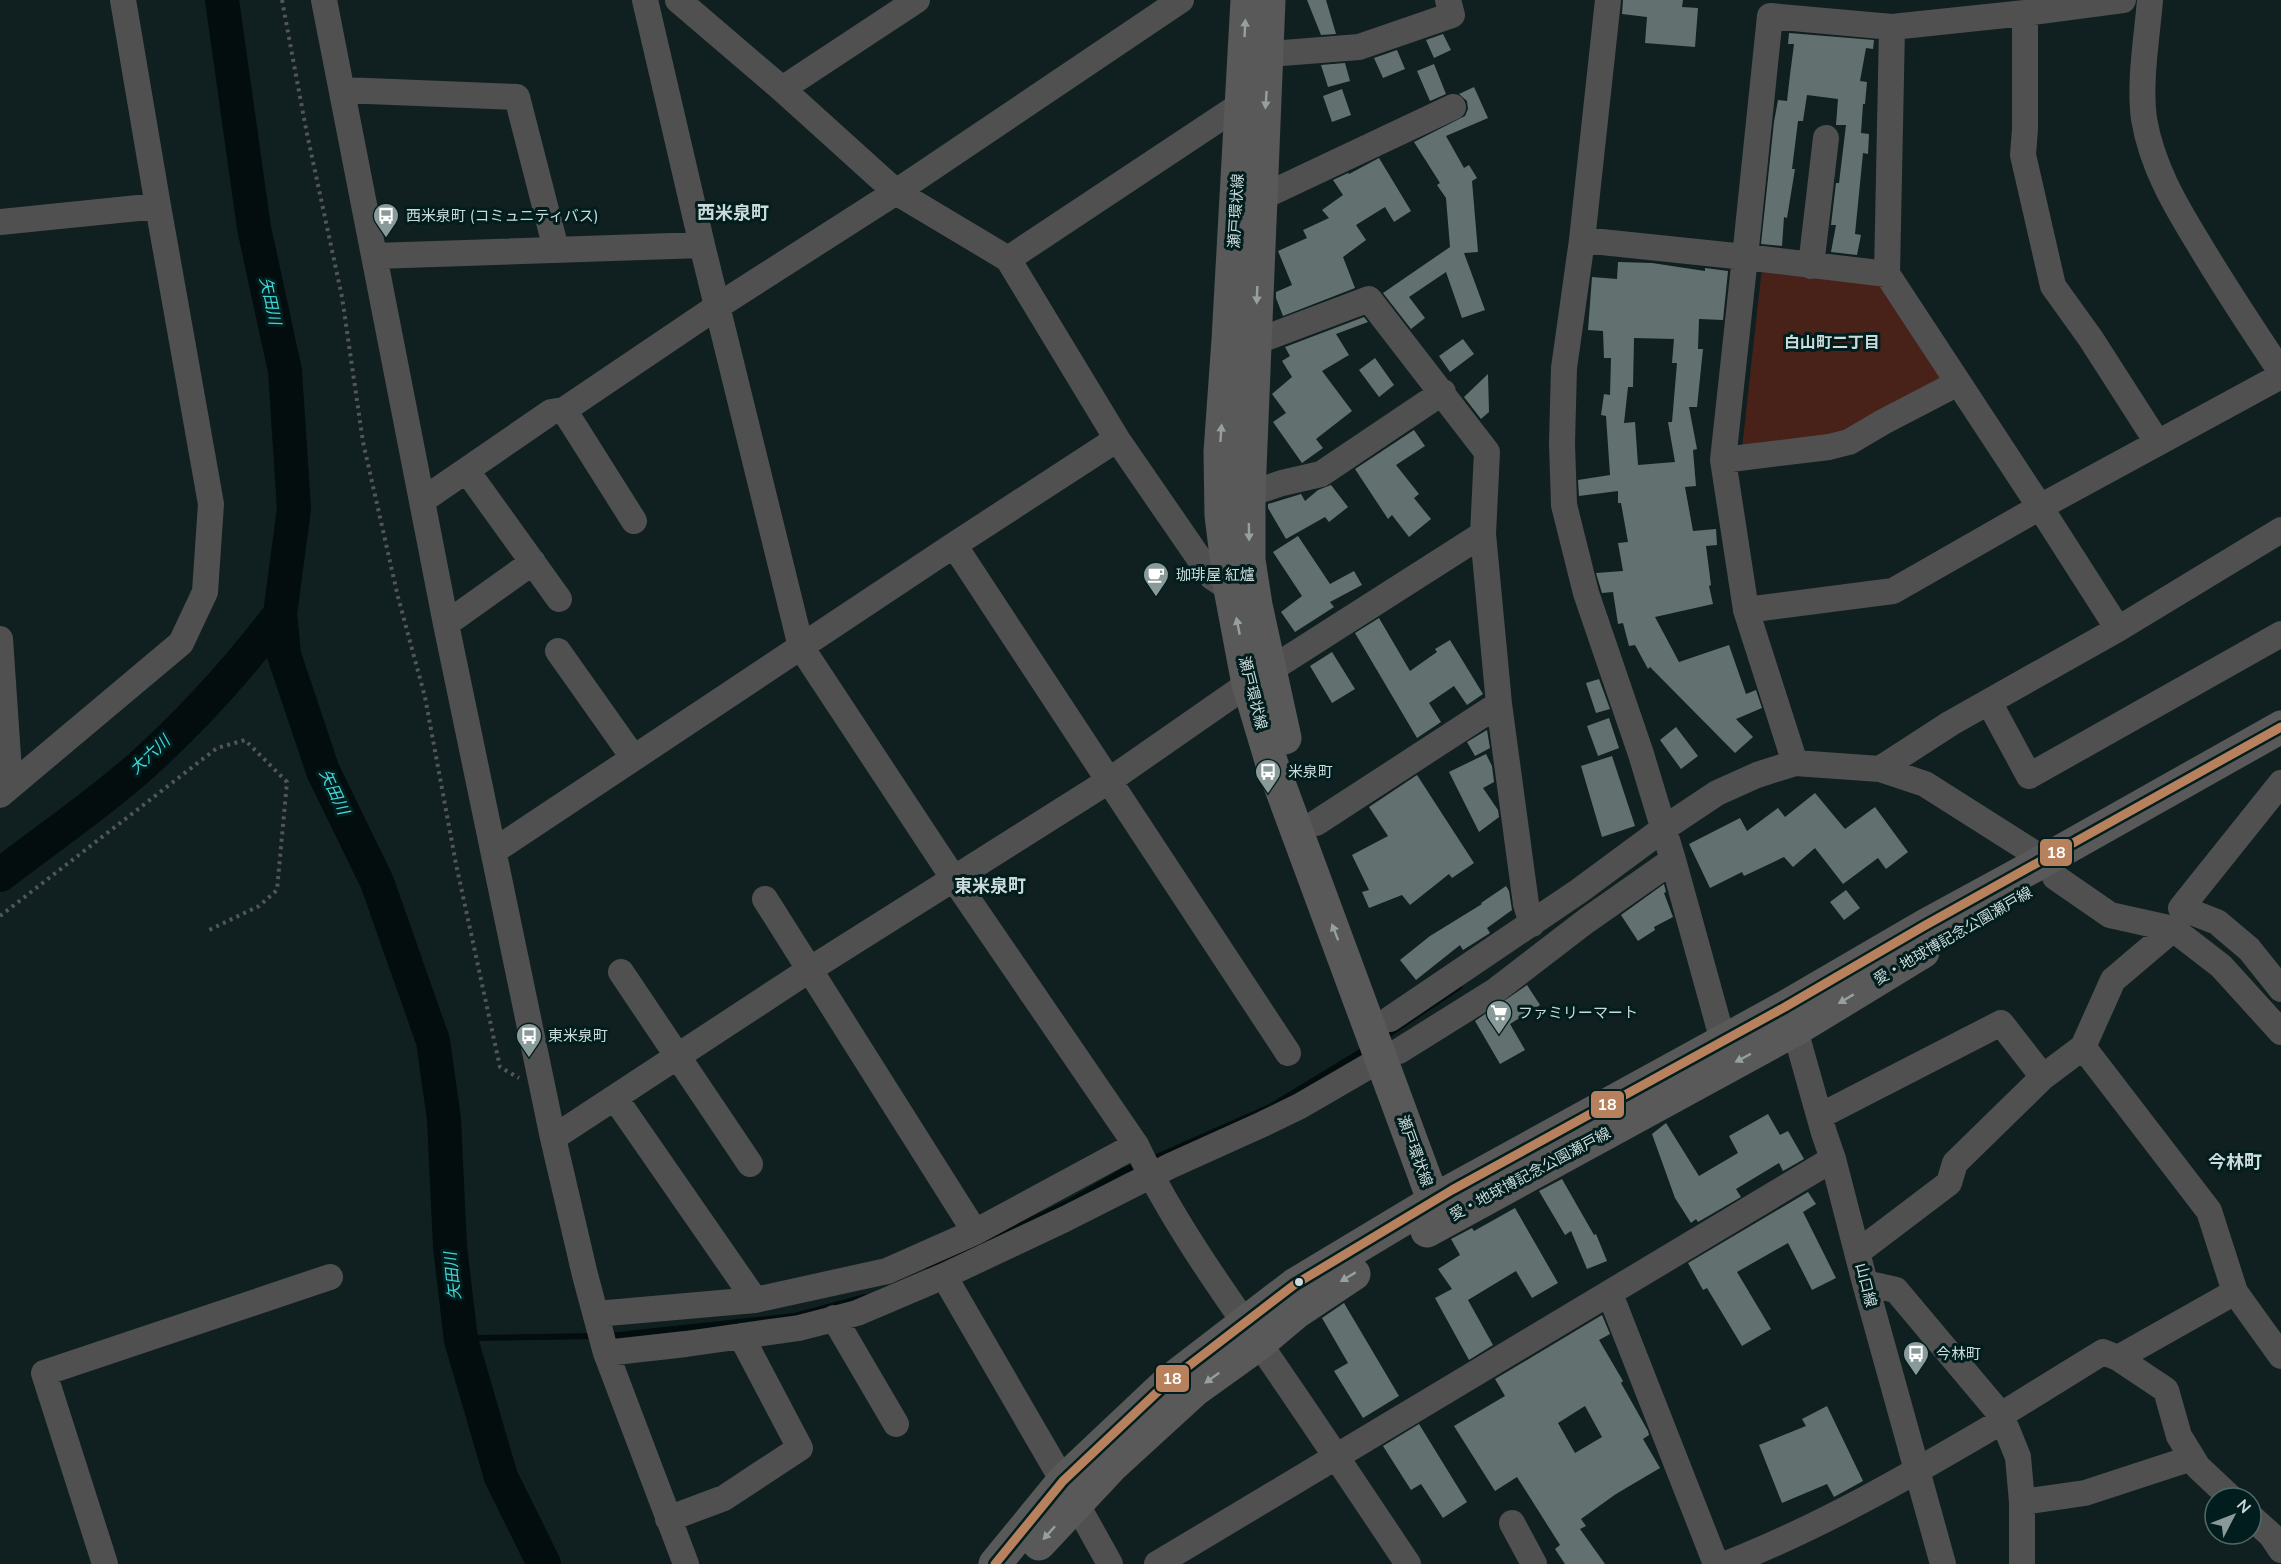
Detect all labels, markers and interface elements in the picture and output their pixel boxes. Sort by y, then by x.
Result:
one-way arrow [1241,19,1250,38]
one-way arrow [1261,91,1270,110]
street label: 瀬戸環状線 [1224,173,1248,249]
bus stop icon: 西米泉町 (コミュニティバス) [371,201,401,239]
district label: 西米泉町 [697,201,769,225]
place label: 西米泉町 (コミュニティバス) [406,206,598,226]
water label: 矢田川 [254,275,286,329]
one-way arrow [1252,286,1261,305]
district label: 白山町二丁目 [1784,332,1880,354]
one-way arrow [1216,423,1226,442]
one-way arrow [1244,523,1254,542]
cafe icon: 珈琲屋 紅爐 [1141,560,1171,598]
place label: 珈琲屋 紅爐 [1176,565,1255,585]
one-way arrow [1233,616,1242,635]
street label: 瀬戸環状線 [1234,654,1272,732]
water label: 大六川 [125,729,177,779]
bus stop icon: 米泉町 [1253,757,1283,795]
place label: 米泉町 [1288,762,1333,782]
water label: 矢田川 [314,766,355,820]
line badge: 18 [2039,838,2073,867]
text: 18 [2046,842,2066,864]
district label: 東米泉町 [954,874,1026,898]
street label: 愛・地球博記念公園瀬戸線 [1870,882,2036,990]
one-way arrow [1330,923,1340,941]
one-way arrow [1838,993,1854,1004]
supermarket icon: ファミリーマート [1484,998,1514,1036]
place label: ファミリーマート [1518,1003,1638,1023]
bus stop icon: 東米泉町 [514,1021,544,1059]
place label: 東米泉町 [548,1026,608,1046]
one-way arrow [1735,1053,1752,1063]
line badge: 18 [1590,1090,1625,1119]
text: 18 [1597,1094,1617,1116]
street label: 瀬戸環状線 [1393,1112,1437,1190]
street label: 愛・地球博記念公園瀬戸線 [1446,1123,1614,1225]
district label: 今林町 [2208,1150,2262,1174]
water label: 矢田川 [439,1249,466,1301]
street label: 山口線 [1851,1261,1881,1309]
one-way arrow [1340,1272,1356,1283]
unlabelled marker [1293,1276,1305,1288]
bus stop icon: 今林町 [1901,1339,1931,1377]
place label: 今林町 [1936,1344,1981,1364]
line badge: 18 [1155,1364,1190,1393]
text: 18 [1162,1368,1182,1390]
one-way arrow [1204,1372,1220,1384]
north arrow [2203,1486,2263,1546]
text: N [2231,1495,2256,1518]
one-way arrow [1043,1525,1056,1540]

